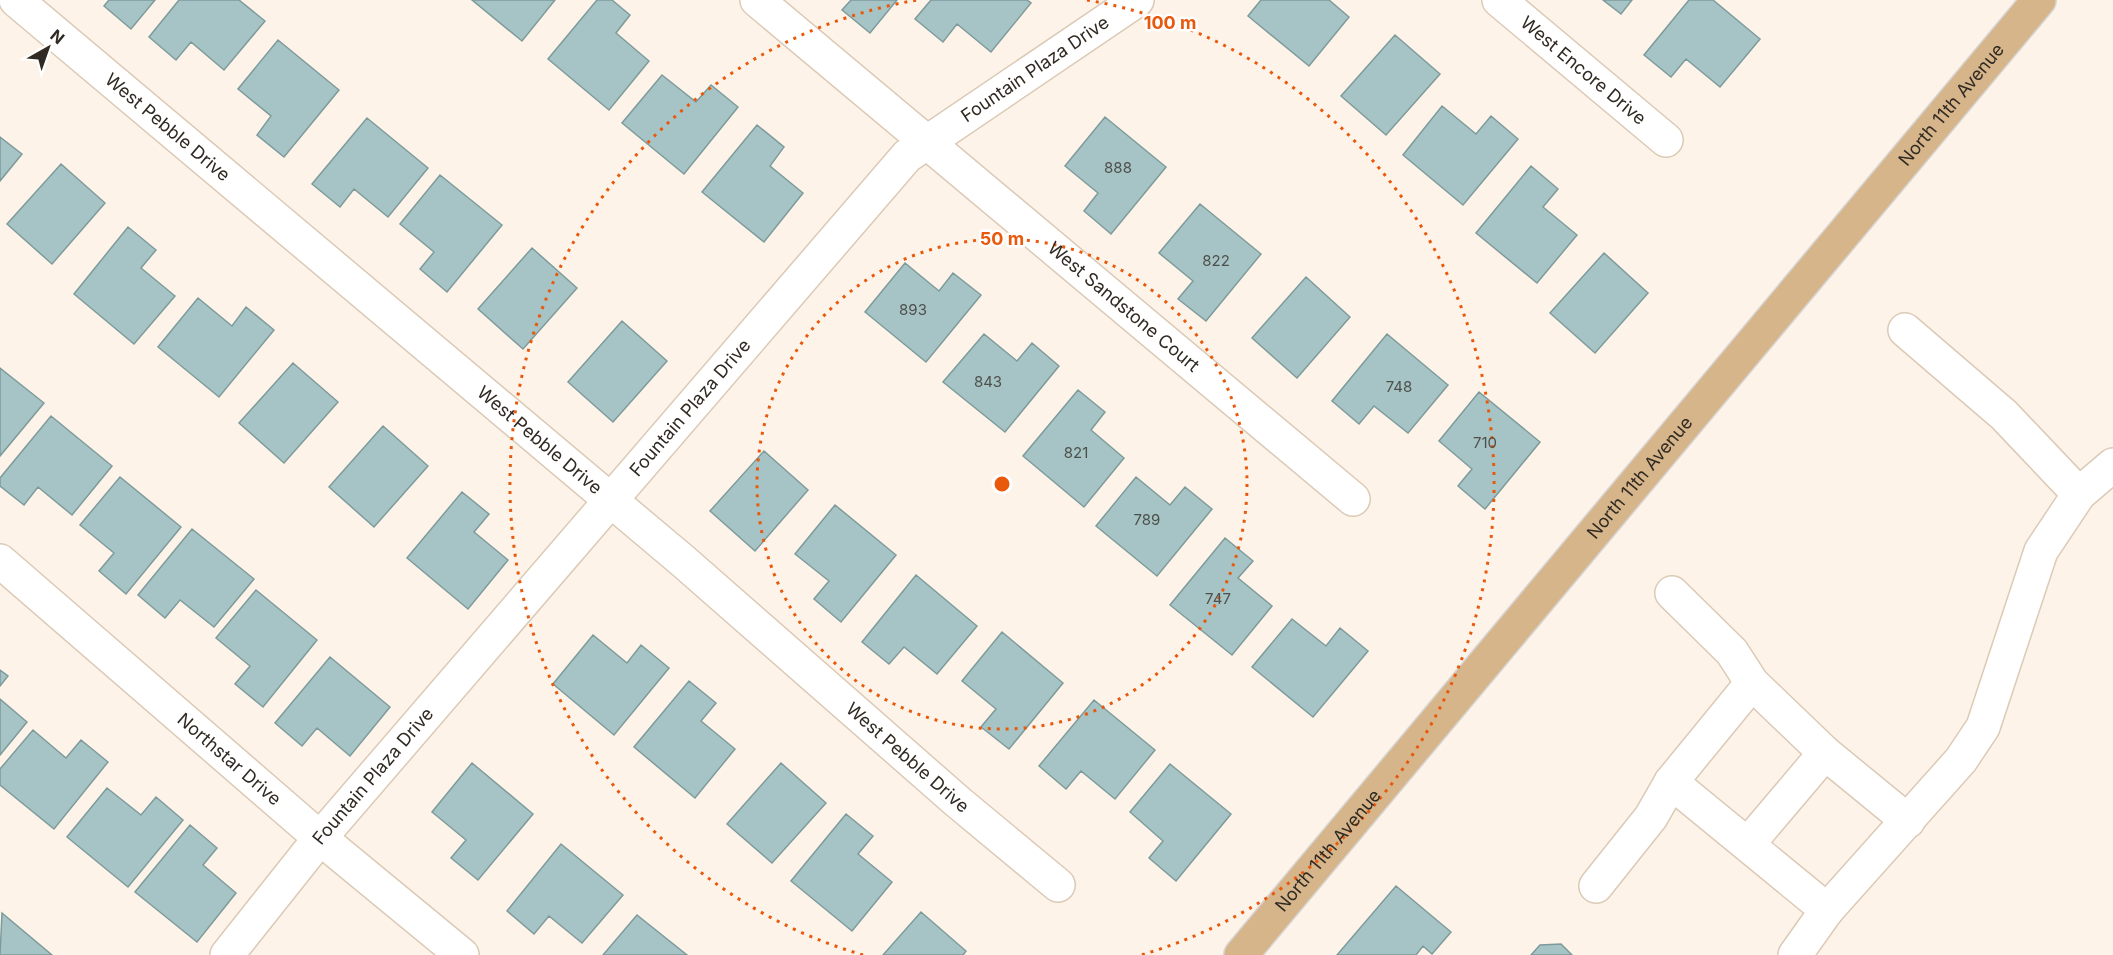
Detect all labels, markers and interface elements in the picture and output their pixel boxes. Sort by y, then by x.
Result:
street label: Fountain Plaza Drive [957,11,1113,126]
text: 100 m [1144,12,1196,33]
street label: West Encore Drive [1517,12,1651,129]
north arrow [18,18,78,78]
text: N [47,25,69,48]
street label: North 11th Avenue [1894,39,2008,170]
street label: West Pebble Drive [101,69,234,185]
house number: 888 [1104,158,1132,177]
text: 50 m [980,228,1024,249]
street label: West Sandstone Court [1044,237,1204,376]
house number: 822 [1202,251,1230,270]
house number: 893 [899,300,927,319]
street label: Fountain Plaza Drive [625,335,755,480]
house number: 843 [974,372,1002,391]
house number: 748 [1386,377,1412,396]
street label: West Pebble Drive [473,382,606,498]
street label: North 11th Avenue [1582,412,1697,543]
house number: 710 [1473,433,1497,452]
house number: 821 [1064,443,1088,462]
centre of rings [992,474,1012,494]
house number: 789 [1134,510,1160,529]
house number: 747 [1205,589,1231,608]
street label: West Pebble Drive [842,698,973,817]
street label: Fountain Plaza Drive [308,703,438,848]
street label: Northstar Drive [173,708,285,809]
street label: North 11th Avenue [1271,785,1385,916]

